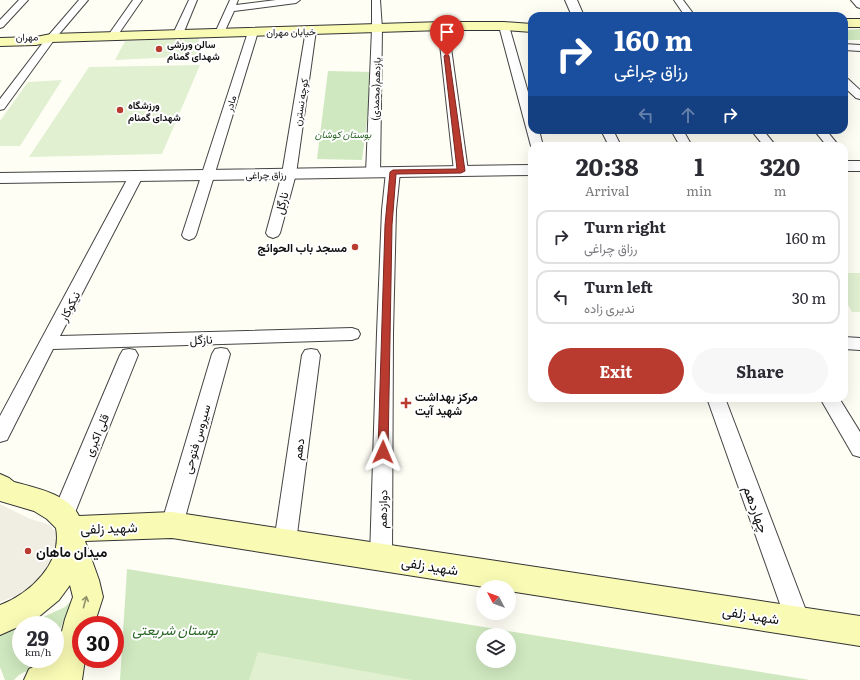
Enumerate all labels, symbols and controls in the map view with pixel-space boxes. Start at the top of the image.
pin [430,15,464,56]
text: 160 m [614,18,693,60]
icon: arrive [436,21,458,43]
street label: خیابان مهران [266,23,316,39]
street label: مهران [16,28,38,44]
icon: right [548,28,600,80]
place label: سالن ورزشی شهدای گمنام [167,36,220,63]
marker: سالن ورزشی شهدای گمنام [154,44,164,54]
text: رزاق چراغی [614,56,688,83]
street label: یازدهم(محمدی) [366,57,384,121]
street label: کوچه نسترن [289,77,312,127]
street label: مادر [220,93,240,114]
place label: ورزشگاه شهدای گمنام [128,97,181,124]
icon: left [635,104,657,126]
icon: ahead [677,104,699,126]
icon: right [719,104,741,126]
marker: ورزشگاه شهدای گمنام [115,105,125,115]
park label: بوستان کوشان [315,126,372,141]
text: 20:38 [576,148,639,183]
text: 1 [694,148,704,183]
text: 320 [760,148,800,183]
street label: رزاق چراغی [245,166,287,183]
text: Arrival [585,181,629,200]
text: min [686,181,712,200]
text: m [774,181,786,200]
street label: نارگل [269,190,293,216]
text: Turn right [584,215,666,238]
icon: right [550,226,572,248]
text: 160 m [786,226,826,249]
place label: مسجد باب الحوائج [258,238,347,256]
text: رزاق چراغی [584,238,638,257]
marker: مسجد باب الحوائج [350,242,360,252]
text: Turn left [584,275,653,298]
icon: left [550,286,572,308]
text: 30 m [792,286,826,309]
street label: نیکوکار [53,288,84,325]
text: ندیری زاده [584,298,635,317]
street label: نازگل [189,330,213,348]
button: Exit [548,348,684,394]
button: Share [692,348,828,394]
place label: مرکز بهداشت شهید آیت [415,387,478,419]
marker: مرکز بهداشت شهید آیت [400,397,412,409]
street label: سیروس فتوحی [177,402,215,476]
street label: قلی اکبری [79,411,113,459]
position arrow [362,431,404,473]
street label: دهم [288,437,308,461]
street label: چهاردهم [738,483,775,536]
street label: دوازدهم [373,489,391,529]
street label: شهید زلفی [80,516,138,538]
place label: میدان ماهان [36,541,108,561]
marker: میدان ماهان [23,546,33,556]
street label: شهید زلفی [400,551,460,579]
north arrow [476,580,516,620]
map controls [476,580,516,668]
one-way arrow [82,595,90,608]
street label: شهید زلفی [721,600,781,628]
speed limit sign: 30 [72,616,124,668]
park label: بوستان شریعتی [132,619,219,639]
text: 29 [27,622,49,652]
button: layers [476,628,516,668]
text: km/h [25,644,51,659]

